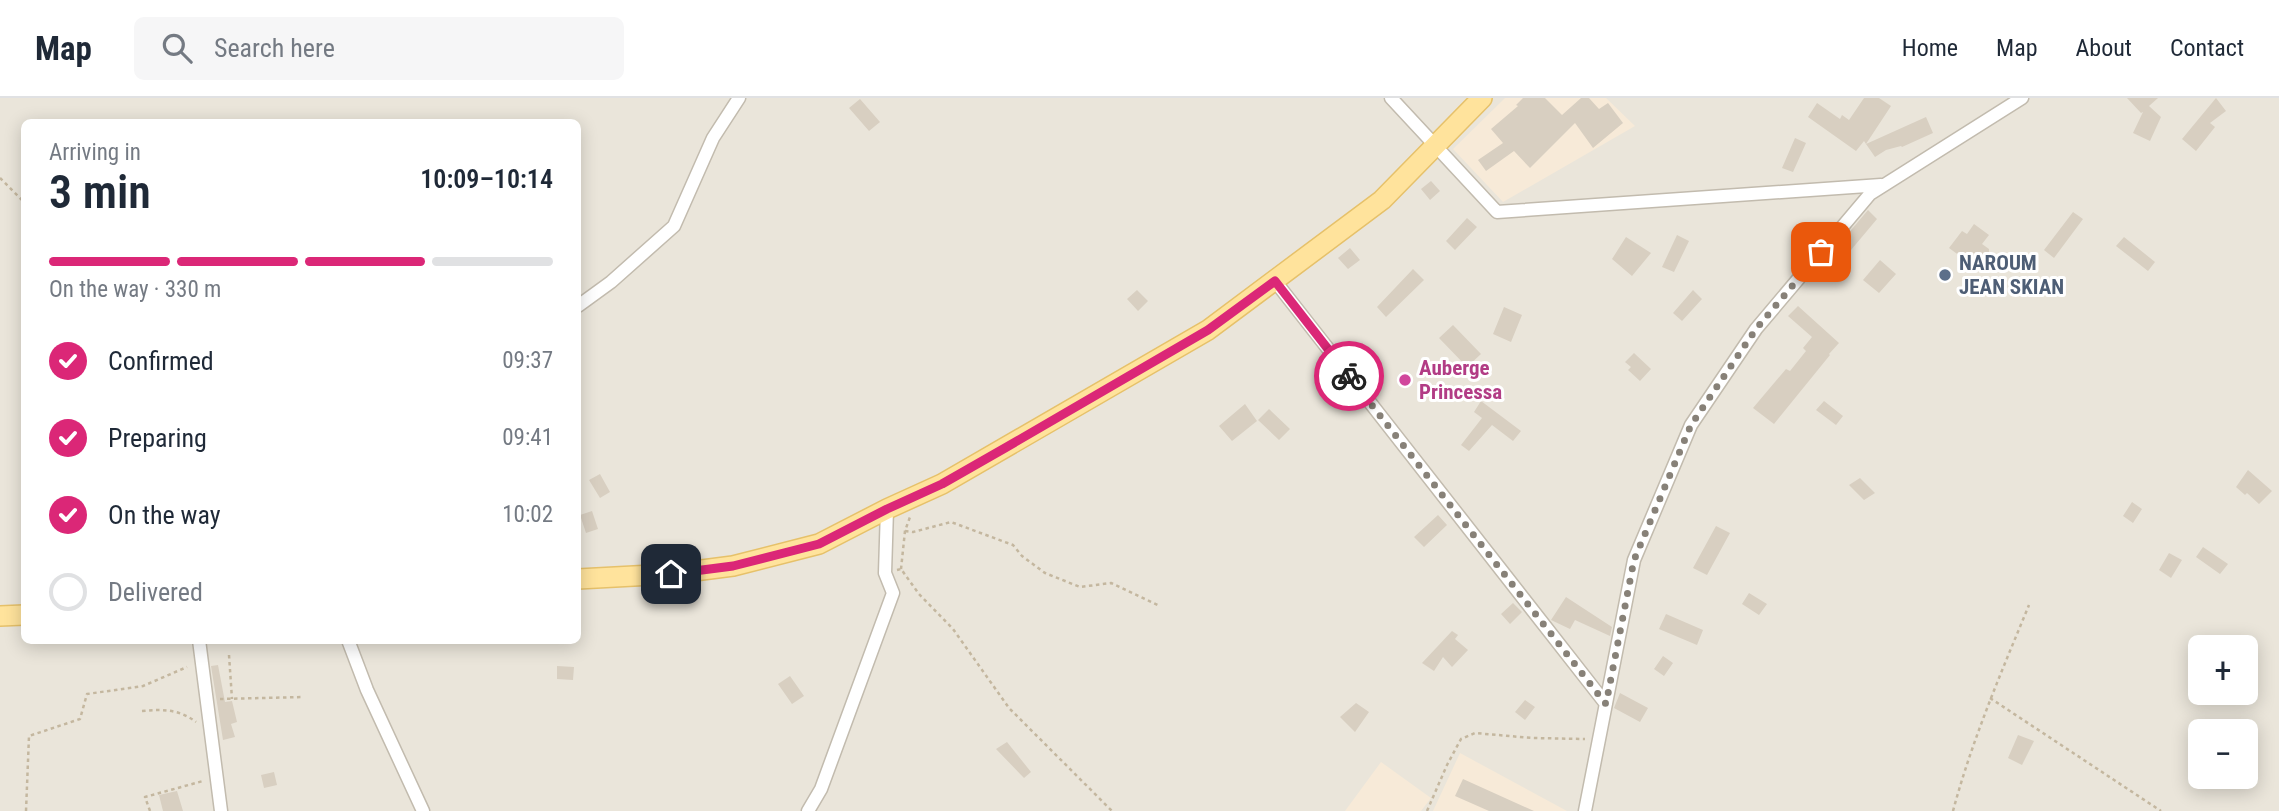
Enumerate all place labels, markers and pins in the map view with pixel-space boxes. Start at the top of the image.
pin [1791,222,1851,282]
place label: NAROUM JEAN SKIAN [1959,251,2064,299]
marker: NAROUM JEAN SKIAN [1937,267,1953,283]
place label: Auberge Princessa [1419,356,1502,404]
marker: Auberge Princessa [1397,372,1413,388]
pin [641,544,701,604]

